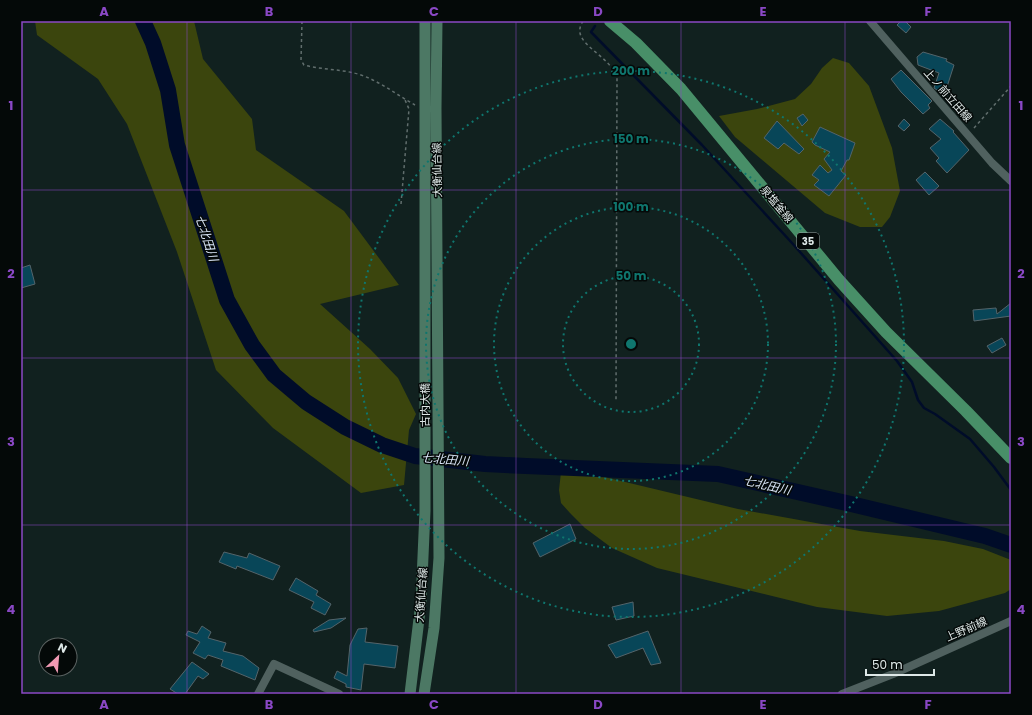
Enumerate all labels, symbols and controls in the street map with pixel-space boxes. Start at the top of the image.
text: A [99,2,109,21]
text: B [265,2,274,21]
text: C [429,2,439,21]
text: D [593,2,603,21]
text: E [759,2,767,21]
text: F [924,2,932,21]
text: 200 m [612,62,650,79]
street label: 上ノ前立田線 [920,65,976,125]
text: 1 [9,96,13,115]
text: 1 [1019,96,1023,115]
text: 150 m [613,130,649,147]
street label: 大衡仙台線 [429,142,445,198]
street label: 泉塩釜線 [757,182,797,226]
text: 100 m [613,198,649,215]
water label: 七北田川 [191,213,223,265]
road number: 35 [797,233,819,249]
text: 2 [7,264,15,283]
text: 2 [1017,264,1025,283]
text: 50 m [616,267,647,284]
centre of rings [624,337,638,351]
street label: 古内大橋 [417,383,433,427]
text: 3 [7,432,15,451]
text: 3 [1017,432,1025,451]
water label: 七北田川 [420,448,472,470]
water label: 七北田川 [742,471,794,499]
street label: 大衡仙台線 [411,567,431,623]
text: 4 [7,600,16,619]
text: 4 [1017,600,1026,619]
street label: 上野前線 [943,613,989,645]
north arrow [38,637,78,677]
text: N [55,639,70,657]
scale bar [866,651,934,677]
text: 50 m [872,656,903,673]
text: A [99,695,109,714]
text: B [265,695,274,714]
text: C [429,695,439,714]
text: D [593,695,603,714]
text: E [759,695,767,714]
text: F [924,695,932,714]

